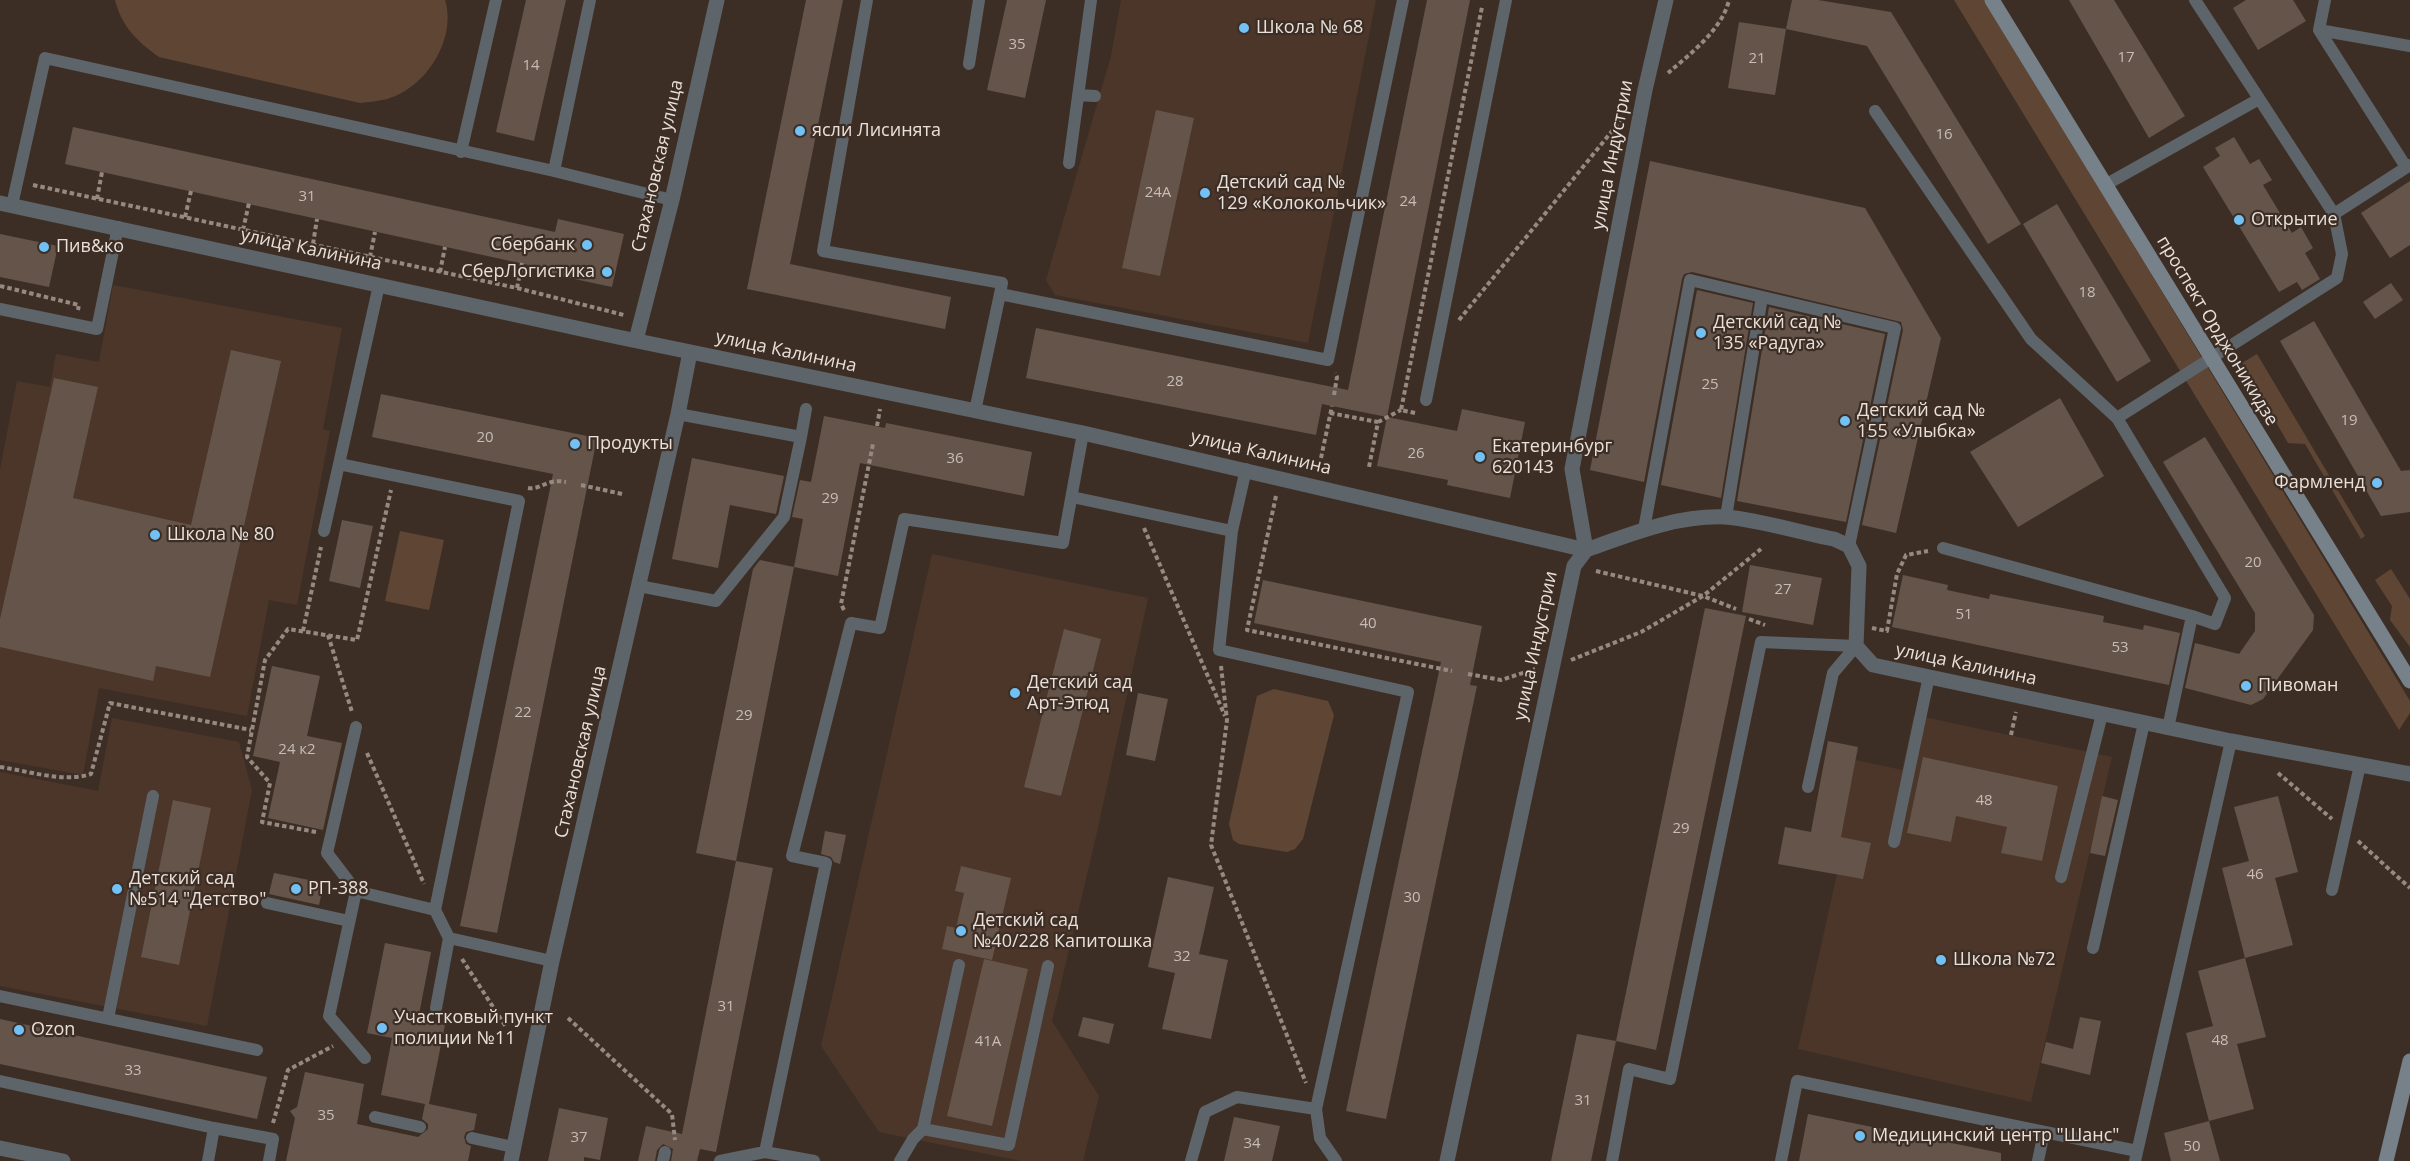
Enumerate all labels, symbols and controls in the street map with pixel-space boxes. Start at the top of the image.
place label: Школа № 68 [1256,17,1363,39]
marker: Школа № 68 [1237,21,1251,35]
house number: 35 [1008,36,1026,54]
house number: 17 [2117,49,2135,67]
house number: 21 [1748,50,1766,68]
house number: 14 [522,57,540,75]
street label: Стахановская улица [628,78,688,254]
street label: улица Индустрии [1588,78,1638,232]
place label: ясли Лисинята [812,120,941,142]
marker: ясли Лисинята [793,124,807,138]
house number: 16 [1935,126,1953,144]
place label: Детский сад № 129 «Колокольчик» [1217,172,1386,214]
house number: 24А [1145,184,1171,202]
marker: Детский сад № 129 «Колокольчик» [1198,186,1212,200]
house number: 31 [298,188,316,206]
house number: 24 [1399,193,1417,211]
place label: Открытие [2251,209,2338,231]
marker: Открытие [2232,213,2246,227]
street label: улица Калинина [238,225,384,275]
street label: проспект Орджоникидзе [2152,232,2282,430]
place label: Сбербанк [490,234,575,256]
place label: Пив&ко [56,236,124,258]
marker: Сбербанк [580,238,594,252]
marker: Пив&ко [37,240,51,254]
place label: СберЛогистика [461,261,595,283]
marker: СберЛогистика [600,265,614,279]
house number: 18 [2078,284,2096,302]
place label: Детский сад № 135 «Радуга» [1713,312,1841,354]
marker: Детский сад № 135 «Радуга» [1694,326,1708,340]
street label: улица Калинина [713,327,859,377]
house number: 28 [1166,373,1184,391]
house number: 25 [1701,376,1719,394]
place label: Детский сад № 155 «Улыбка» [1857,400,1985,442]
house number: 19 [2340,412,2358,430]
marker: Детский сад № 155 «Улыбка» [1838,414,1852,428]
street label: улица Калинина [1189,426,1333,480]
house number: 20 [476,429,494,447]
place label: Продукты [587,433,673,455]
place label: Екатеринбург 620143 [1492,436,1612,478]
marker: Продукты [568,437,582,451]
house number: 26 [1407,445,1425,463]
house number: 36 [946,450,964,468]
marker: Екатеринбург 620143 [1473,450,1487,464]
place label: Фармленд [2274,472,2365,494]
marker: Фармленд [2370,476,2384,490]
house number: 29 [821,490,839,508]
place label: Школа № 80 [167,524,274,546]
marker: Школа № 80 [148,528,162,542]
house number: 20 [2244,554,2262,572]
street label: улица Индустрии [1510,569,1562,723]
house number: 27 [1774,581,1792,599]
house number: 51 [1955,606,1973,624]
house number: 40 [1359,615,1377,633]
house number: 53 [2111,639,2129,657]
street label: улица Калинина [1893,640,2039,690]
street label: Стахановская улица [551,664,611,840]
place label: Детский сад Арт-Этюд [1027,672,1132,714]
place label: Пивоман [2258,675,2338,697]
marker: Пивоман [2239,679,2253,693]
marker: Детский сад Арт-Этюд [1008,686,1022,700]
house number: 22 [514,704,532,722]
house number: 29 [735,707,753,725]
house number: 24 к2 [278,741,316,759]
house number: 48 [1975,792,1993,810]
house number: 29 [1672,820,1690,838]
house number: 46 [2246,866,2264,884]
place label: Детский сад №514 "Детство" [129,868,266,910]
place label: РП-388 [308,878,369,900]
marker: Детский сад №514 "Детство" [110,882,124,896]
marker: РП-388 [289,882,303,896]
house number: 30 [1403,889,1421,907]
place label: Детский сад №40/228 Капитошка [973,910,1152,952]
marker: Детский сад №40/228 Капитошка [954,924,968,938]
house number: 32 [1173,948,1191,966]
place label: Школа №72 [1953,949,2056,971]
marker: Школа №72 [1934,953,1948,967]
house number: 31 [717,998,735,1016]
place label: Участковый пункт полиции №11 [394,1007,553,1050]
place label: Ozon [31,1019,75,1041]
marker: Участковый пункт полиции №11 [375,1021,389,1035]
marker: Ozon [12,1023,26,1037]
house number: 48 [2211,1032,2229,1050]
house number: 41А [975,1033,1001,1051]
house number: 33 [124,1062,142,1080]
house number: 31 [1574,1092,1592,1110]
house number: 35 [317,1107,335,1125]
place label: Медицинский центр "Шанс" [1872,1125,2120,1147]
house number: 37 [570,1129,588,1147]
marker: Медицинский центр "Шанс" [1853,1129,1867,1143]
house number: 34 [1243,1135,1261,1153]
house number: 50 [2183,1138,2201,1156]

